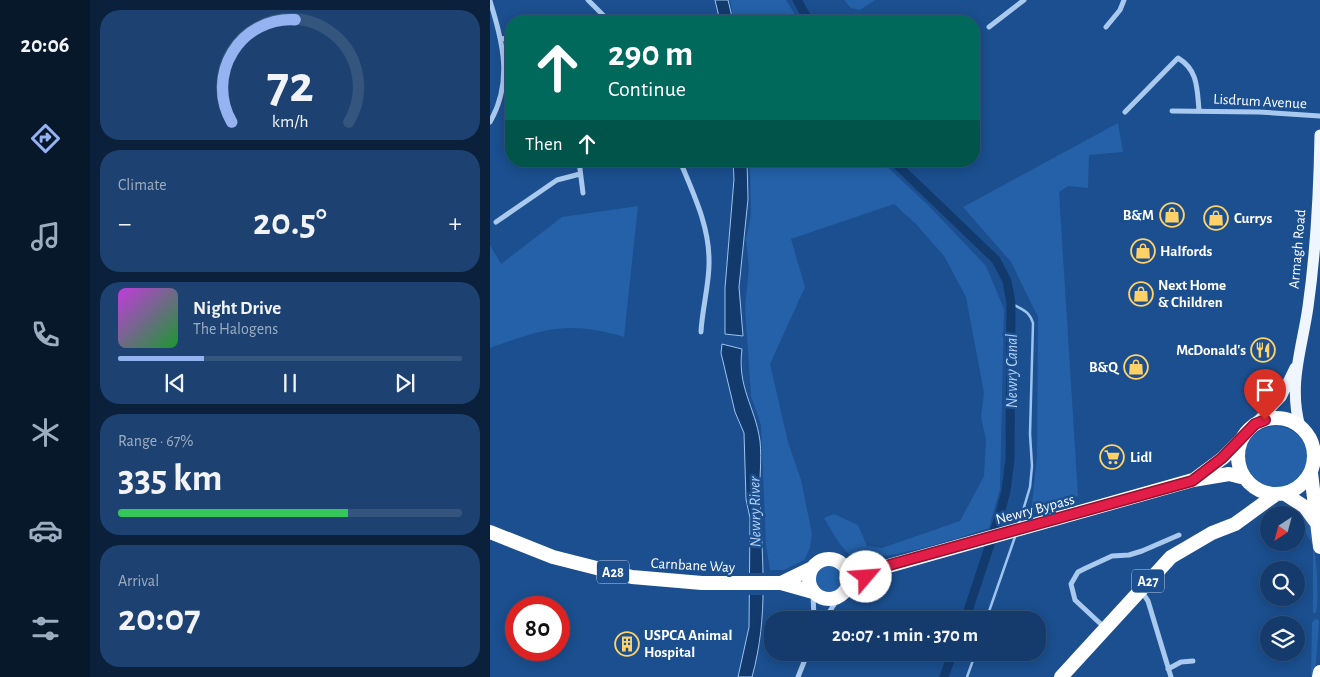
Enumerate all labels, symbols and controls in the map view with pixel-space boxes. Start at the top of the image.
text: 20:06 [21,34,69,56]
icon: ahead [525,35,590,100]
text: 290 m [608,37,693,72]
text: 72 [267,59,313,111]
text: Continue [608,78,686,100]
street label: Lisdrum Avenue [1213,92,1307,111]
text: km/h [272,113,308,131]
icon: directions [28,121,63,156]
icon: ahead [573,130,601,158]
text: Then [525,135,563,154]
text: Climate [118,177,167,193]
shop icon: B&M [1159,202,1185,228]
text: 20.5° [253,204,327,242]
shop icon: Currys [1203,205,1229,231]
place label: B&M [1123,208,1154,223]
street label: Armagh Road [1287,208,1308,289]
text: − [118,210,131,238]
text: + [449,210,462,238]
place label: Currys [1234,211,1273,226]
icon: music [28,219,63,254]
shop icon: Halfords [1130,238,1156,264]
place label: Halfords [1160,244,1213,259]
place label: Next Home & Children [1158,278,1226,310]
shop icon: Next Home & Children [1128,281,1154,307]
text: Night Drive [193,299,281,318]
icon: phone [28,317,63,352]
text: The Halogens [193,321,278,337]
water label: Newry Canal [1004,334,1020,408]
restaurant icon: McDonald's [1250,337,1276,363]
place label: McDonald's [1176,343,1246,358]
shop icon: B&Q [1123,354,1149,380]
place label: B&Q [1089,360,1120,375]
icon: previous [161,369,189,397]
icon: pause [276,369,304,397]
icon: next [391,369,419,397]
pin [1244,369,1286,420]
icon: arrive [1251,376,1279,404]
icon: climate [28,415,63,450]
text: Range · 67% [118,433,194,449]
supermarket icon: Lidl [1099,444,1125,470]
place label: Lidl [1130,450,1152,465]
text: 335 km [118,460,222,498]
water label: Newry River [746,476,764,548]
street label: Newry Bypass [994,492,1076,527]
north arrow [1260,506,1305,551]
map controls [1260,506,1305,661]
icon: car [28,513,63,548]
position arrow [839,550,891,602]
street label: Carnbane Way [650,556,736,575]
road number: A28 [597,560,629,584]
button: search [1260,561,1305,606]
road number: A27 [1132,570,1164,592]
text: Arrival [118,573,159,589]
speed limit sign: 80 [505,596,570,661]
text: 20:07 [118,600,201,638]
icon: filters [28,611,63,646]
button: layers [1260,616,1305,661]
text: 20:07 · 1 min · 370 m [832,626,978,645]
place label: USPCA Animal Hospital [644,628,732,660]
building icon: USPCA Animal Hospital [614,631,640,657]

